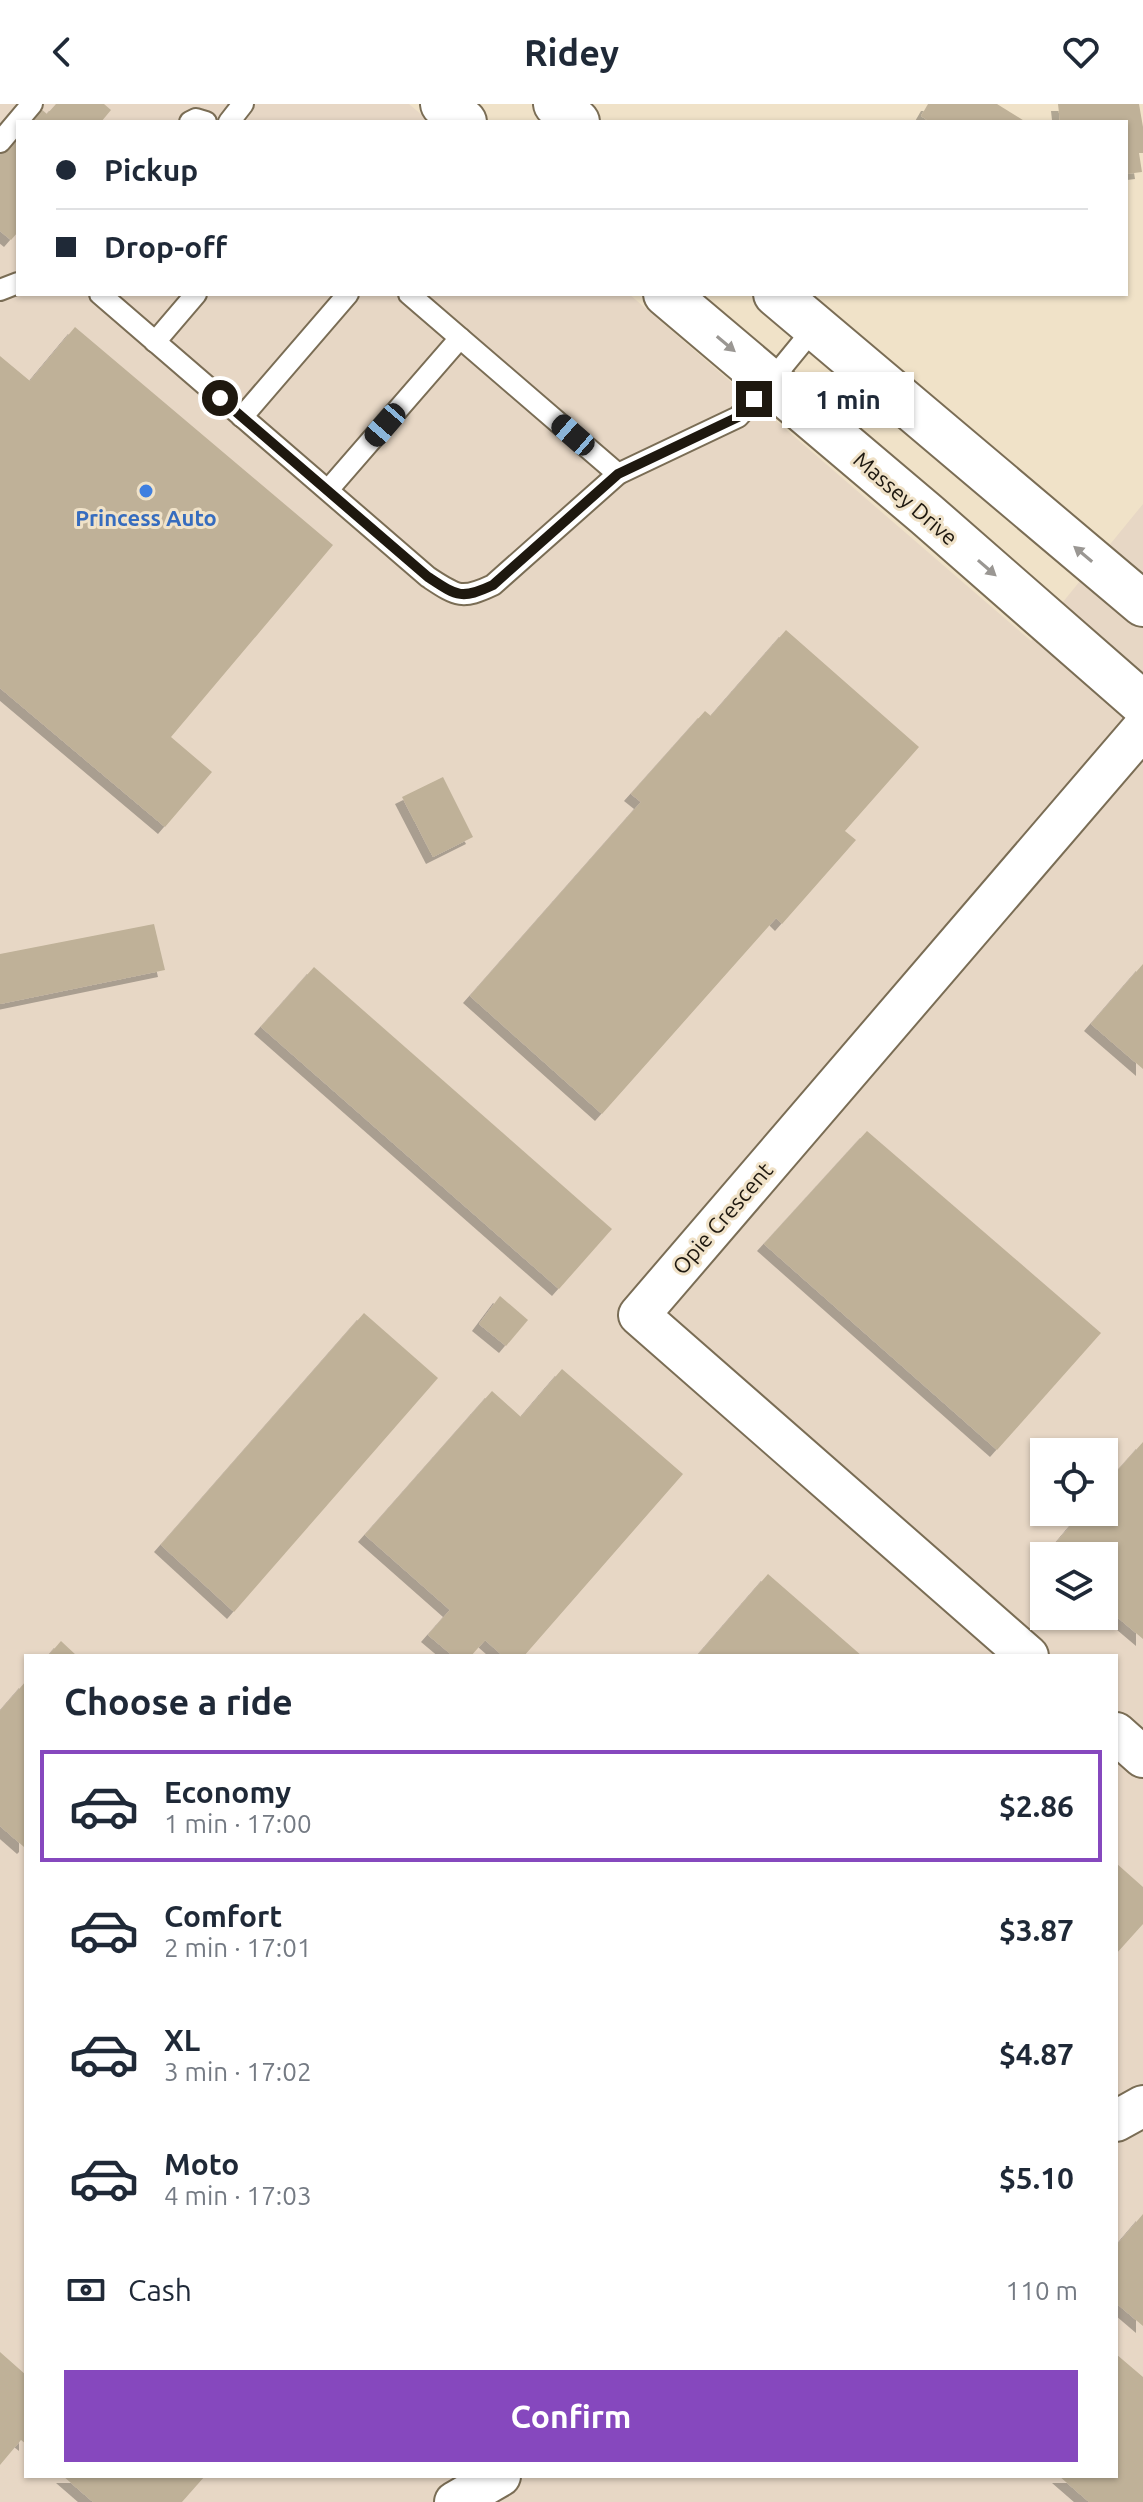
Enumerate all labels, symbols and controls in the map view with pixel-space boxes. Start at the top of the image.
icon: back [40,30,84,74]
icon: heart [1059,30,1103,74]
text: Ridey [524,32,619,73]
text: Pickup [104,153,198,187]
text: Drop-off [104,230,227,264]
one-way arrow [716,335,736,353]
callout: 1 min [782,371,914,427]
route start [202,380,238,416]
route end [736,381,772,417]
text: 1 min [815,385,881,414]
car [360,399,410,451]
car [547,410,599,460]
street label: Massey Drive [849,446,963,550]
marker: Princess Auto [137,482,155,500]
place label: Princess Auto [75,505,217,530]
one-way arrow [1074,546,1094,563]
one-way arrow [977,559,997,576]
street label: Opie Crescent [667,1157,777,1279]
map controls [1030,1438,1118,1630]
button: locate [1030,1438,1118,1526]
button: layers [1030,1542,1118,1630]
text: Choose a ride [64,1681,293,1722]
icon: car [68,1770,140,1842]
text: Economy [164,1775,291,1809]
text: $2.86 [999,1789,1074,1823]
text: 1 min · 17:00 [164,1809,312,1838]
icon: car [68,1894,140,1966]
text: Comfort [164,1899,282,1933]
text: $3.87 [999,1913,1074,1947]
text: 2 min · 17:01 [164,1933,312,1962]
icon: car [68,2018,140,2090]
text: XL [164,2023,200,2057]
text: $4.87 [999,2037,1074,2071]
text: 3 min · 17:02 [164,2057,312,2086]
icon: car [68,2142,140,2214]
text: Moto [164,2147,239,2181]
text: $5.10 [999,2161,1074,2195]
text: 4 min · 17:03 [164,2181,312,2210]
icon: cash [64,2268,108,2312]
text: Cash [128,2273,192,2307]
text: 110 m [1006,2276,1078,2305]
button: Confirm [64,2370,1078,2462]

